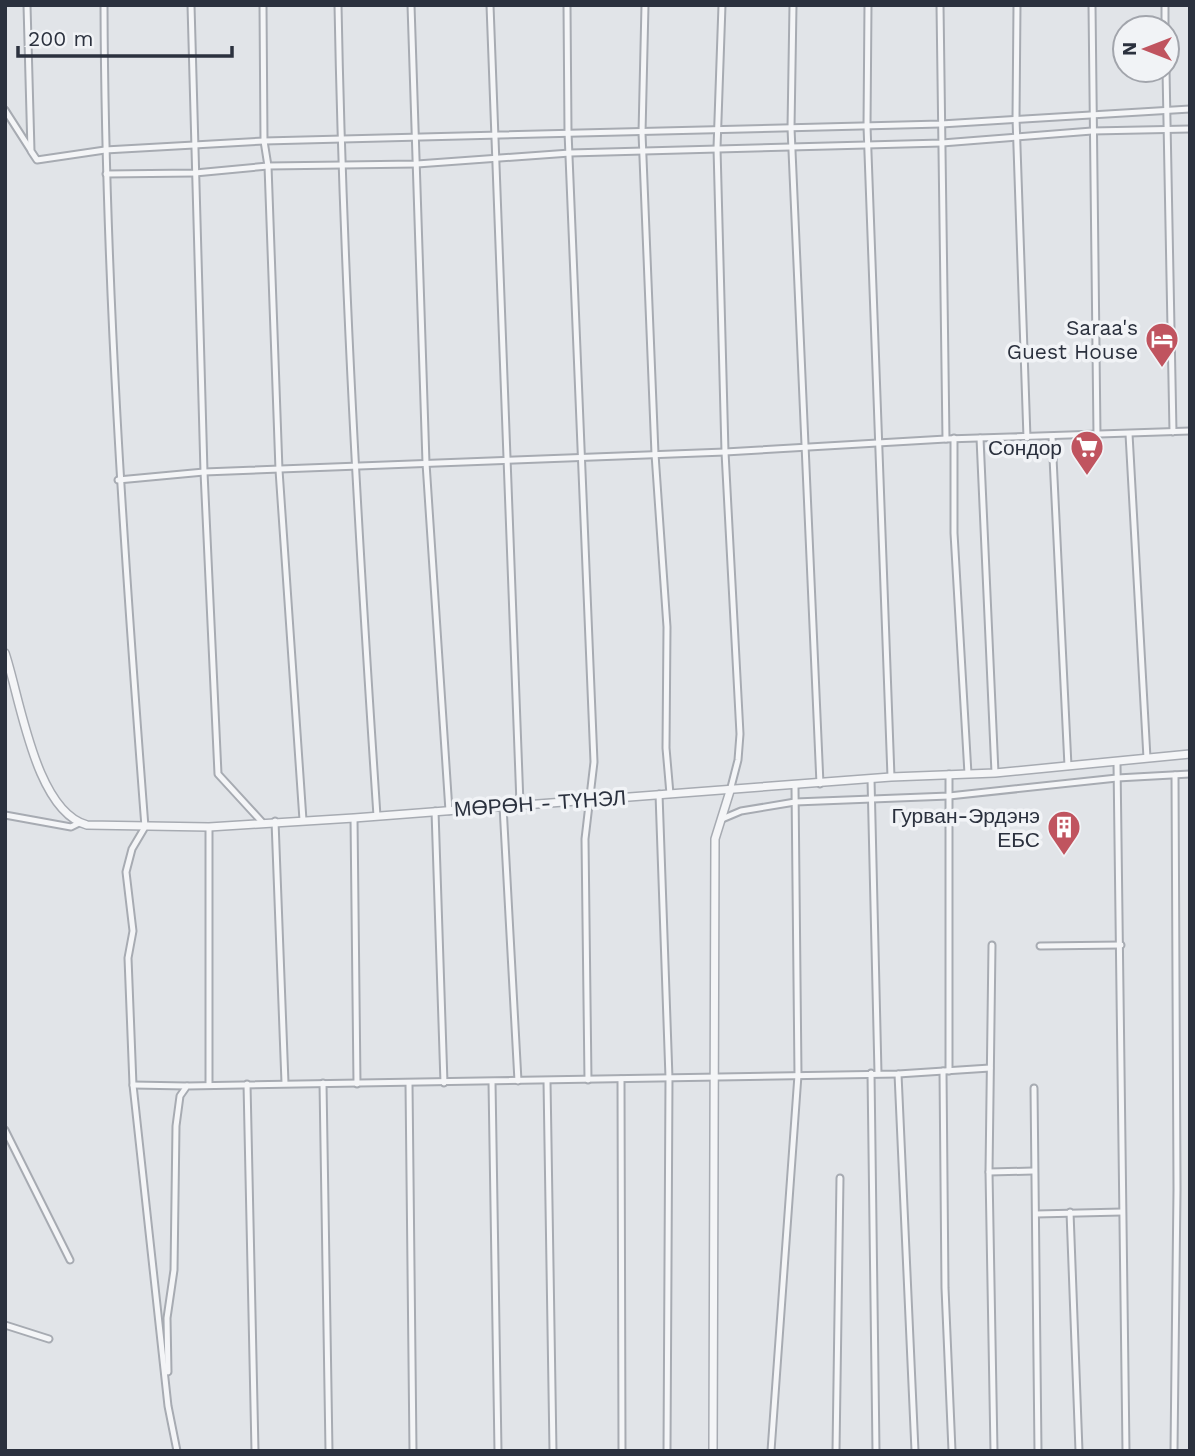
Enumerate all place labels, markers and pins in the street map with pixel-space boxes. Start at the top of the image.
place label: Saraa's Guest House [1007,315,1138,364]
hotel icon: Saraa's Guest House [1143,320,1181,369]
supermarket icon: Сондор [1068,428,1106,477]
place label: Сондор [988,435,1062,460]
place label: Гурван-Эрдэнэ ЕБС [891,803,1040,852]
building icon: Гурван-Эрдэнэ ЕБС [1045,808,1083,857]

